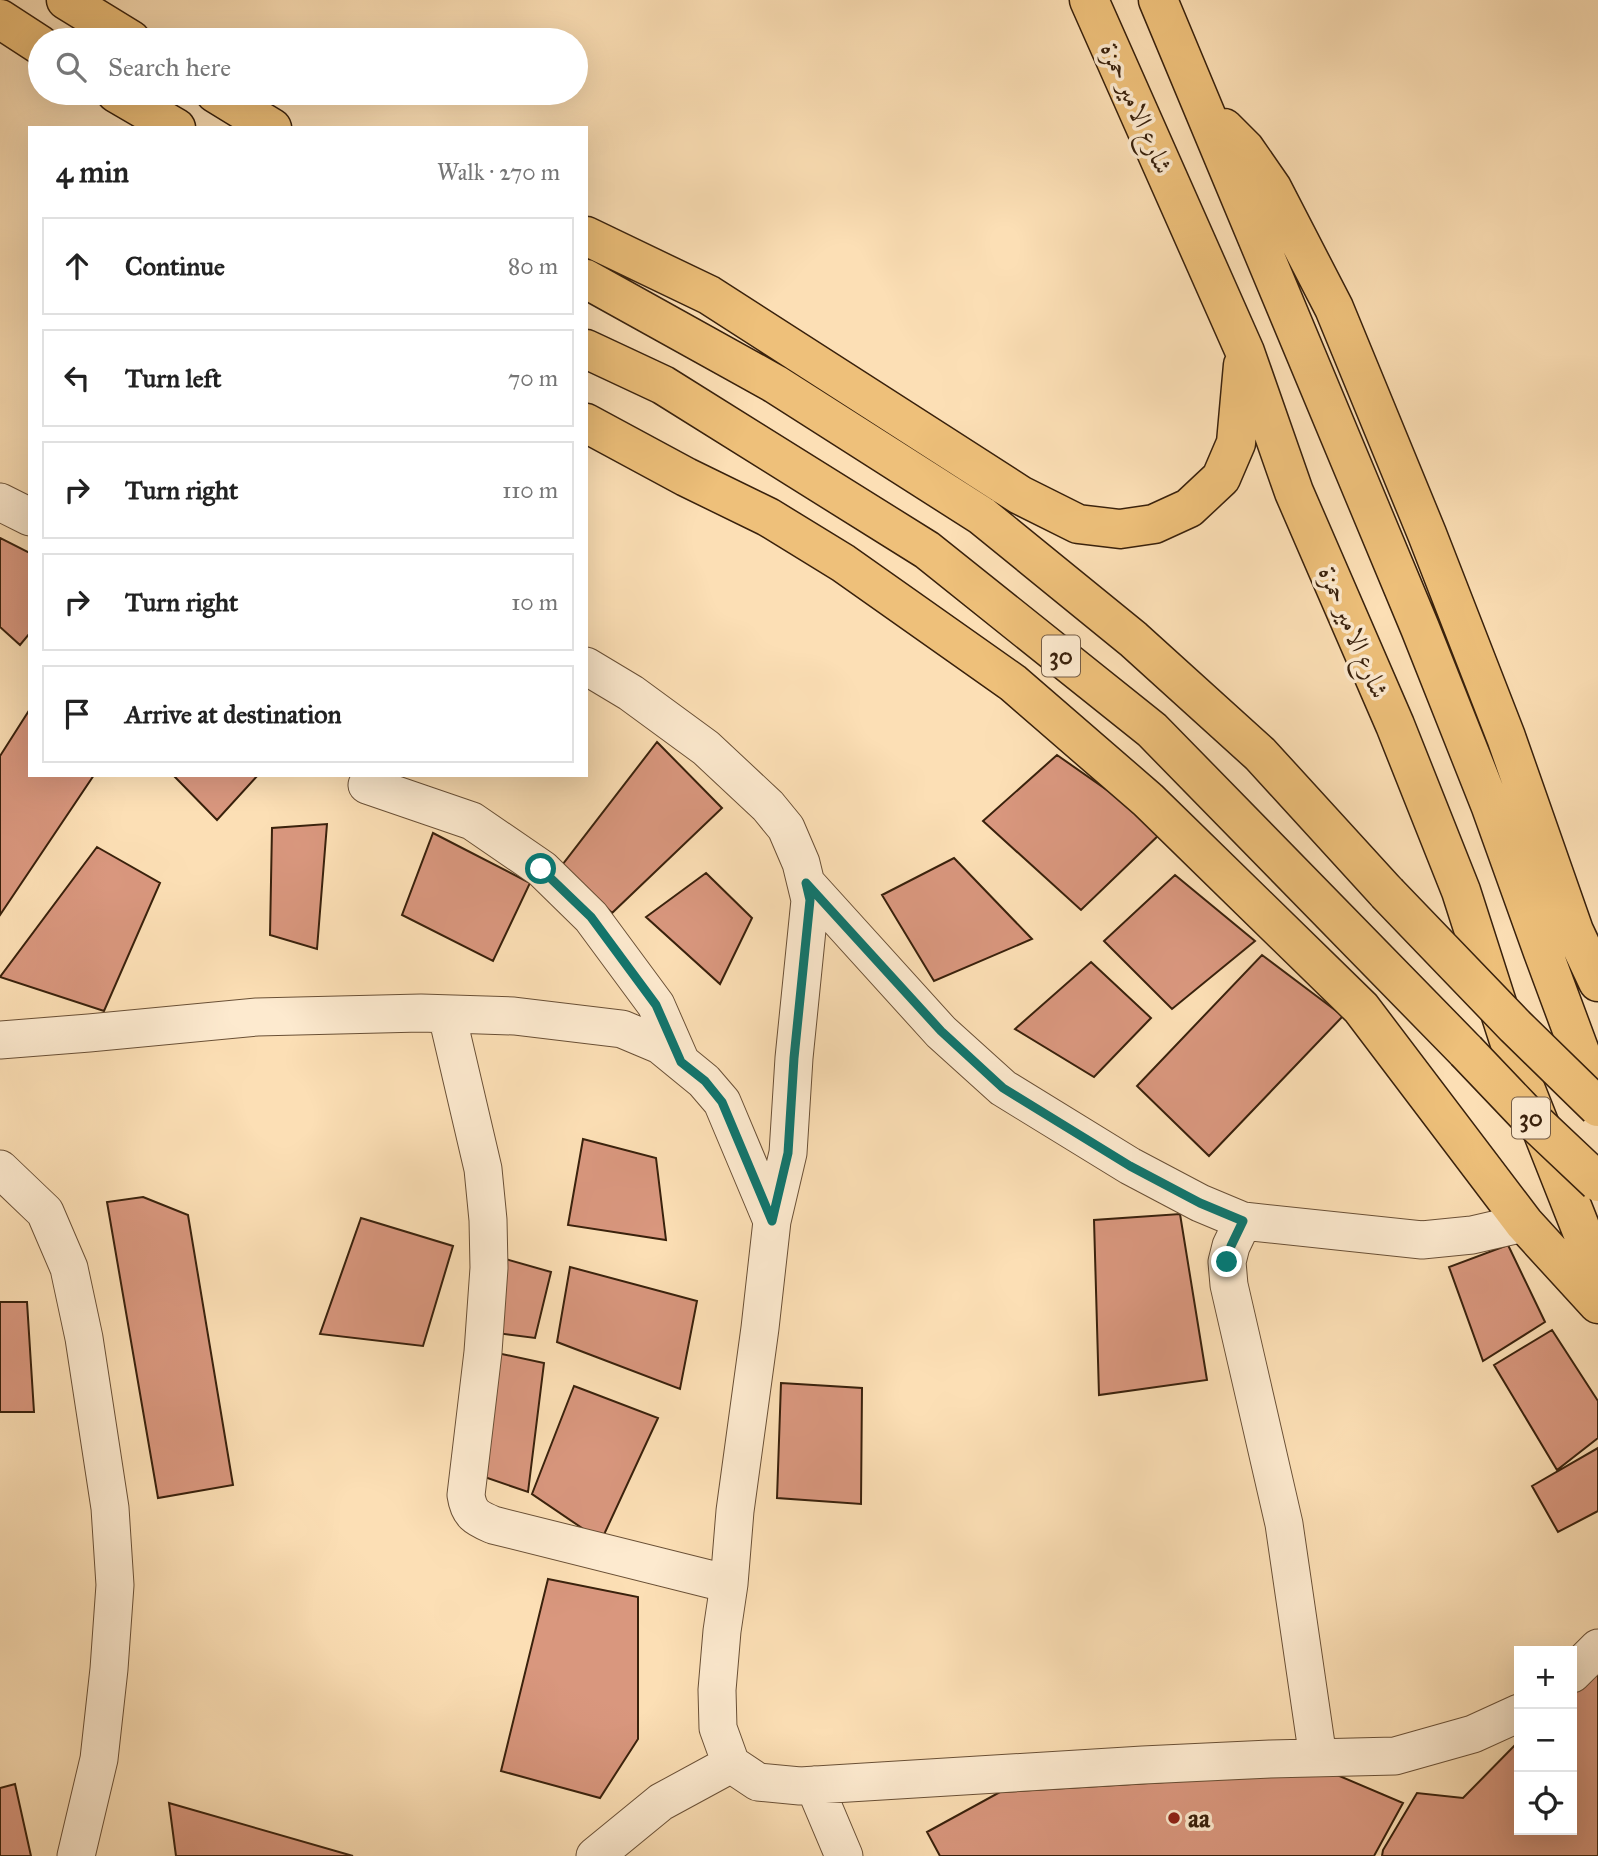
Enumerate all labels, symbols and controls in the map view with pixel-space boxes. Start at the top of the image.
search box [28,28,588,105]
street label: شارع الامير حمزة [1088,37,1180,181]
icon: search [52,48,90,86]
text: Search here [108,51,231,83]
text: 4 min [56,154,129,190]
text: Walk · 270 m [437,158,560,186]
icon: ahead [58,247,96,285]
text: Continue [125,250,225,282]
text: 80 m [508,252,558,280]
icon: left [58,359,96,397]
text: Turn left [125,362,221,394]
text: 70 m [508,364,558,392]
icon: right [58,471,96,509]
text: Turn right [125,474,238,506]
text: 110 m [502,476,558,504]
street label: شارع الامير حمزة [1306,561,1396,705]
icon: right [58,583,96,621]
text: Turn right [125,586,238,618]
text: 10 m [511,588,558,616]
road number: 30 [1042,636,1080,676]
icon: arrive [58,695,96,733]
text: Arrive at destination [125,698,342,730]
route start [525,853,556,884]
road number: 30 [1512,1098,1550,1138]
route end [1211,1246,1242,1277]
map controls [1514,1646,1577,1835]
button: + [1514,1646,1577,1709]
button: − [1514,1709,1577,1772]
button: locate [1514,1772,1577,1835]
place label: aa [1188,1802,1211,1834]
marker: aa [1166,1810,1182,1826]

